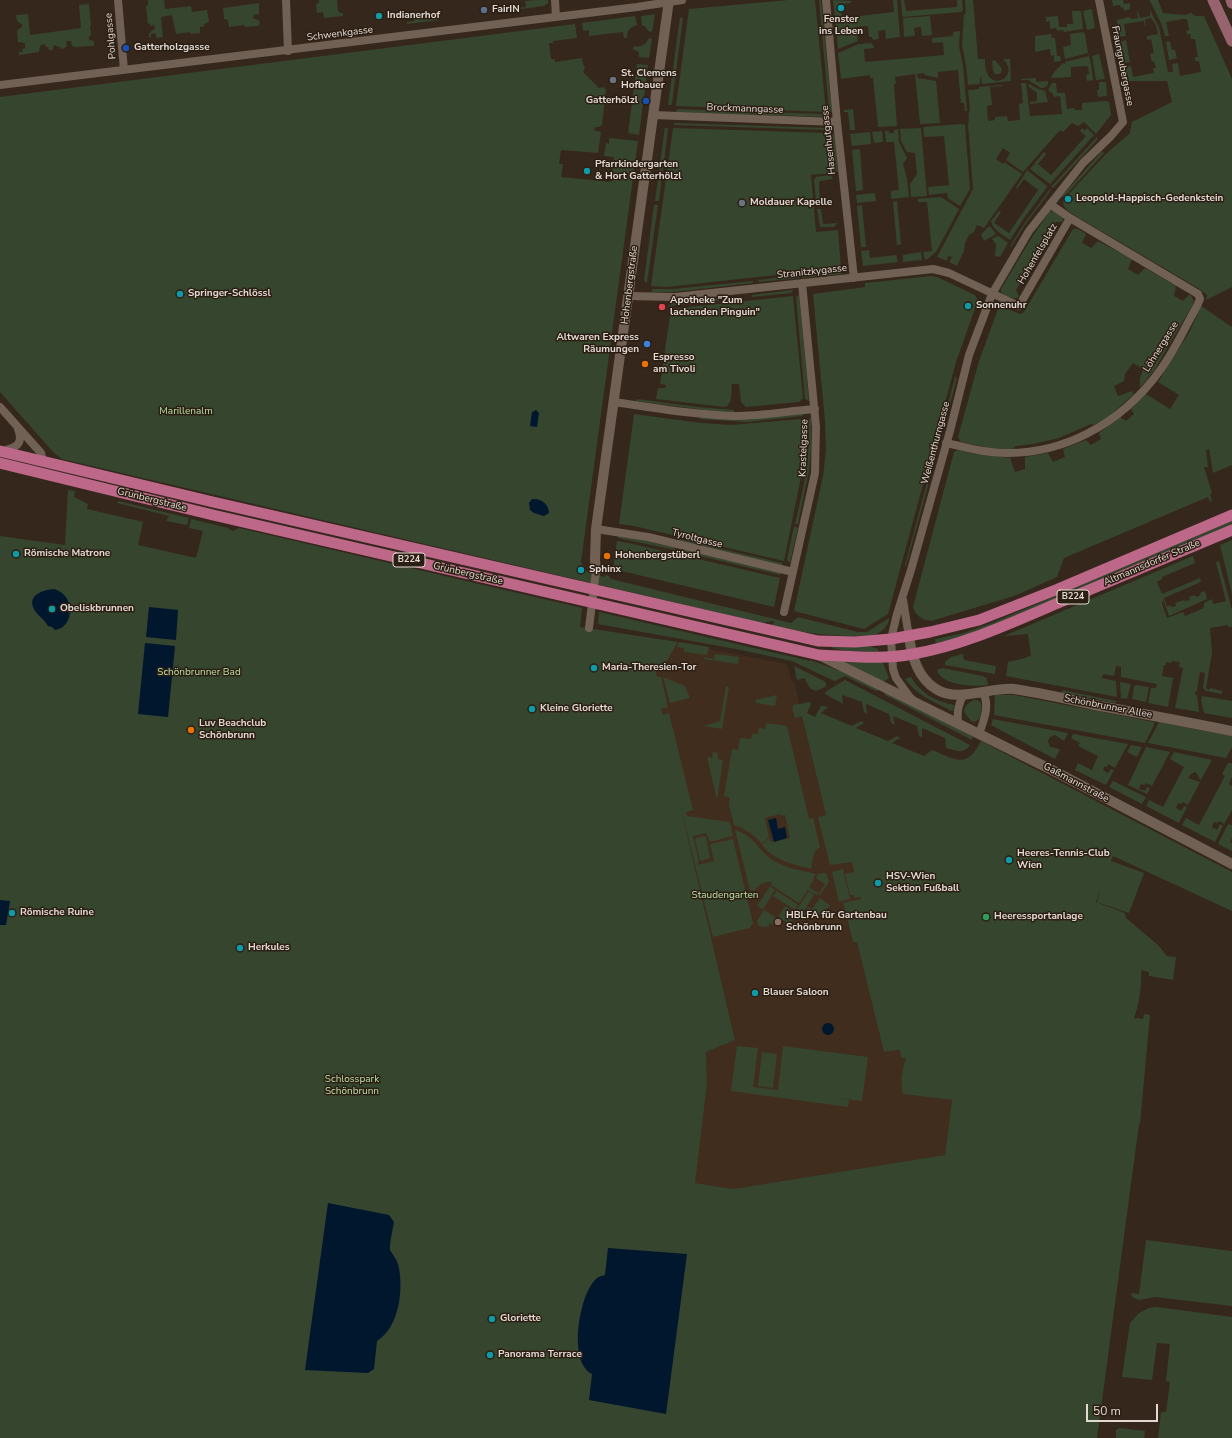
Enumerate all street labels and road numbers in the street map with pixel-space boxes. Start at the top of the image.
street label: Pohlgasse [103,12,119,60]
street label: Schwenkgasse [306,24,374,44]
street label: Fraungrubergasse [1108,25,1136,107]
street label: Brockmanngasse [706,102,784,116]
street label: Hasenhutgasse [819,105,839,175]
street label: Hohenfelsplatz [1016,221,1060,287]
street label: Hohenbergstraße [619,245,641,325]
street label: Stranitzkygasse [776,262,848,282]
street label: Löhnergasse [1141,320,1181,374]
street label: Weißenthurngasse [919,400,953,486]
street label: Krastelgasse [797,419,811,477]
street label: Grünbergstraße [116,486,188,514]
street label: Tyroltgasse [670,527,724,551]
street label: Altmannsdorfer Straße [1102,537,1202,589]
road number: B224 [393,553,425,567]
street label: Grünbergstraße [432,560,504,588]
road number: B224 [1057,590,1089,604]
street label: Schönbrunner Allee [1063,693,1153,721]
street label: Gaßmannstraße [1041,761,1111,805]

